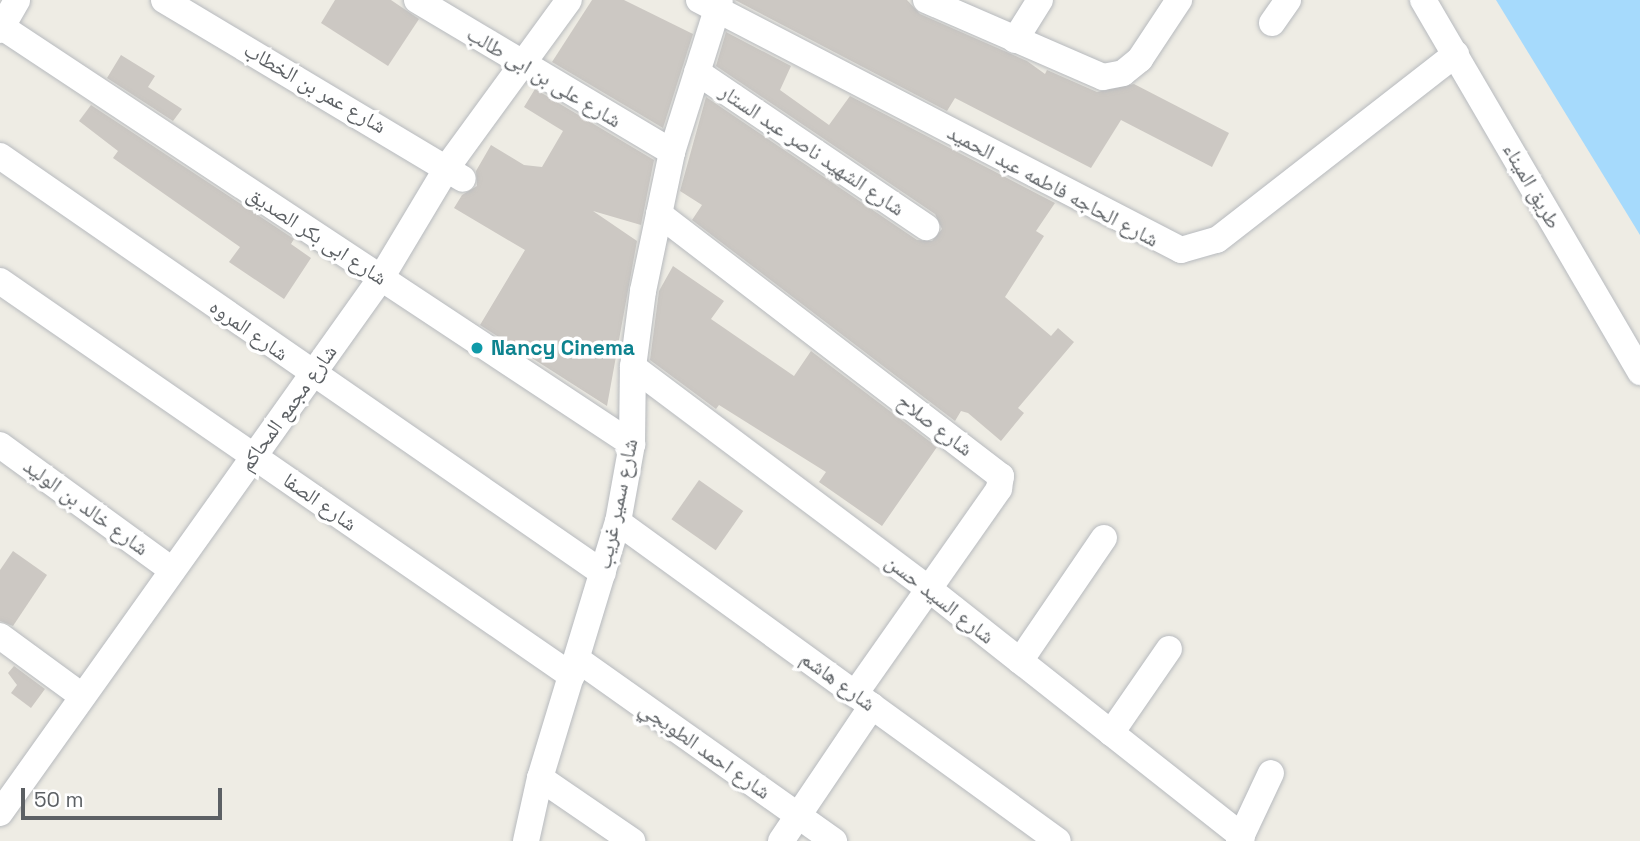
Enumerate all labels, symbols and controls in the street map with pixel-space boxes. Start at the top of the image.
street label: شارع على بن ابى طالب [462,21,626,133]
street label: شارع عمر بن الخطاب [239,37,391,139]
street label: شارع الشهيد ناصر عبد الستار [715,79,909,221]
street label: شارع الحاجه فاطمه عبد الحميد [943,120,1163,252]
street label: طريق الميناء [1497,139,1567,233]
street label: شارع ابى بكر الصديق [242,181,392,291]
street label: شارع المروه [205,294,293,366]
place label: Nancy Cinema [491,335,635,361]
street label: شارع مجمع المحاكم [234,340,342,476]
marker: Nancy Cinema [469,340,485,356]
street label: شارع صلاح [892,388,978,462]
street label: شارع سمير غريب [591,436,643,572]
street label: شارع خالد بن الوليد [19,453,153,561]
street label: شارع الصفا [278,467,362,537]
street label: شارع السيد حسن [881,549,999,649]
street label: شارع هاشم [796,645,880,717]
street label: شارع احمد الطوبجي [635,695,775,805]
scale bar [24,774,226,818]
text: 50 m [34,786,84,813]

